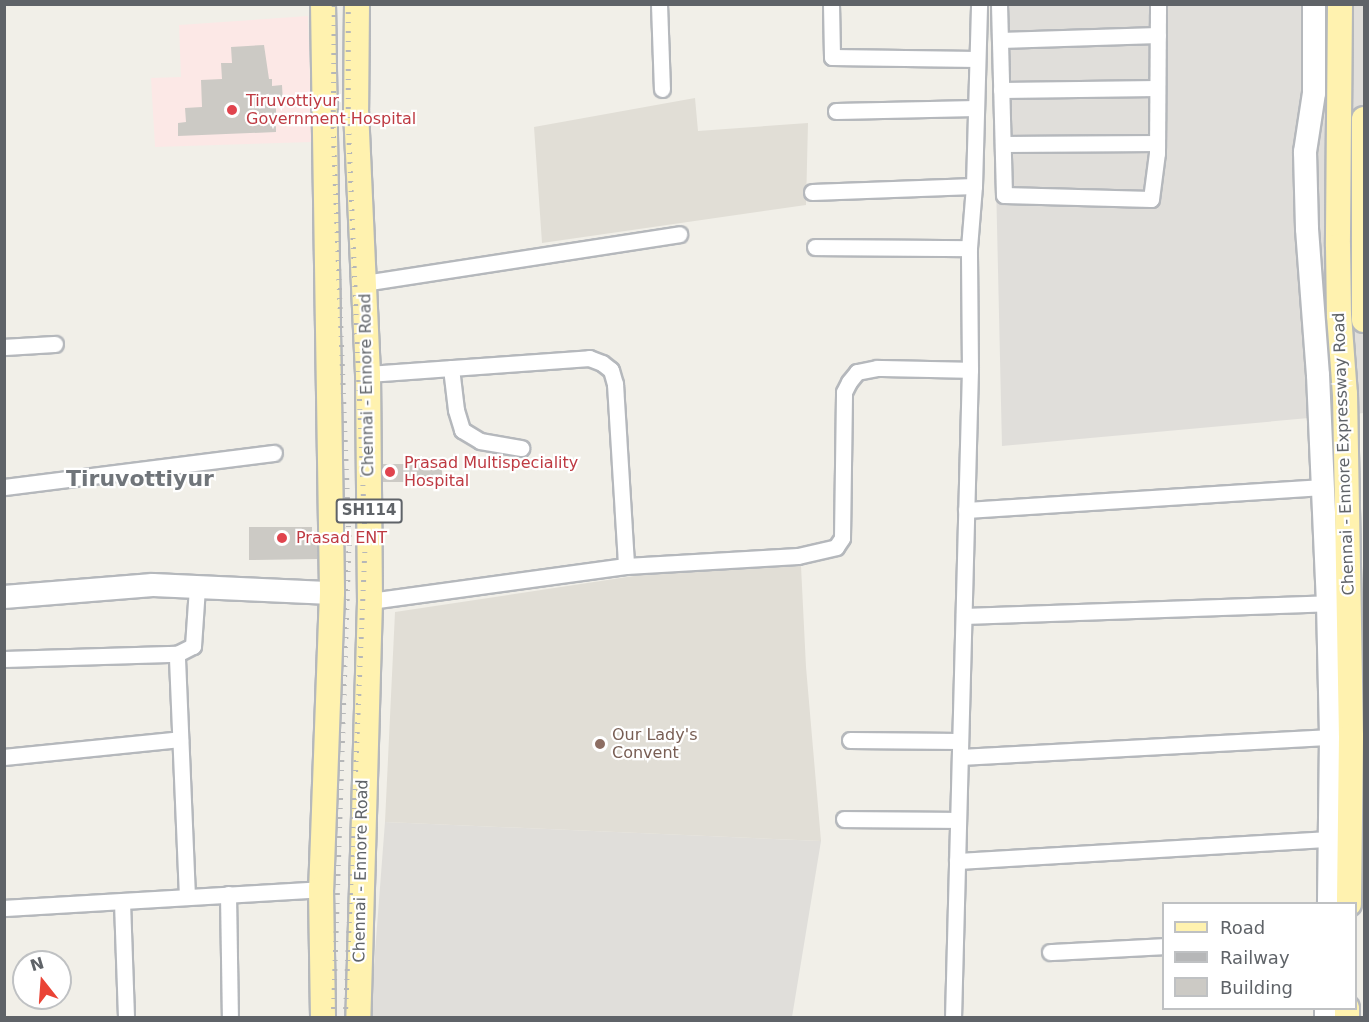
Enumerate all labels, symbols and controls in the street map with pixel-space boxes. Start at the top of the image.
place label: Tiruvottiyur Government Hospital [246,91,416,129]
marker: Tiruvottiyur Government Hospital [223,101,241,119]
street label: Chennai - Ennore Road [356,293,378,477]
street label: Chennai - Ennore Expressway Road [1329,312,1359,596]
place label: Prasad Multispeciality Hospital [404,453,578,491]
marker: Prasad Multispeciality Hospital [381,463,399,481]
district label: Tiruvottiyur [66,466,214,492]
road number: SH114 [334,499,404,523]
place label: Prasad ENT [296,528,387,548]
marker: Prasad ENT [273,529,291,547]
place label: Our Lady's Convent [612,725,697,763]
marker: Our Lady's Convent [593,737,607,751]
street label: Chennai - Ennore Road [350,779,372,963]
legend [1162,902,1357,1010]
text: Road [1220,917,1265,938]
text: Railway [1220,947,1290,968]
north arrow [12,950,72,1010]
text: N [28,953,46,975]
text: Building [1220,977,1293,998]

